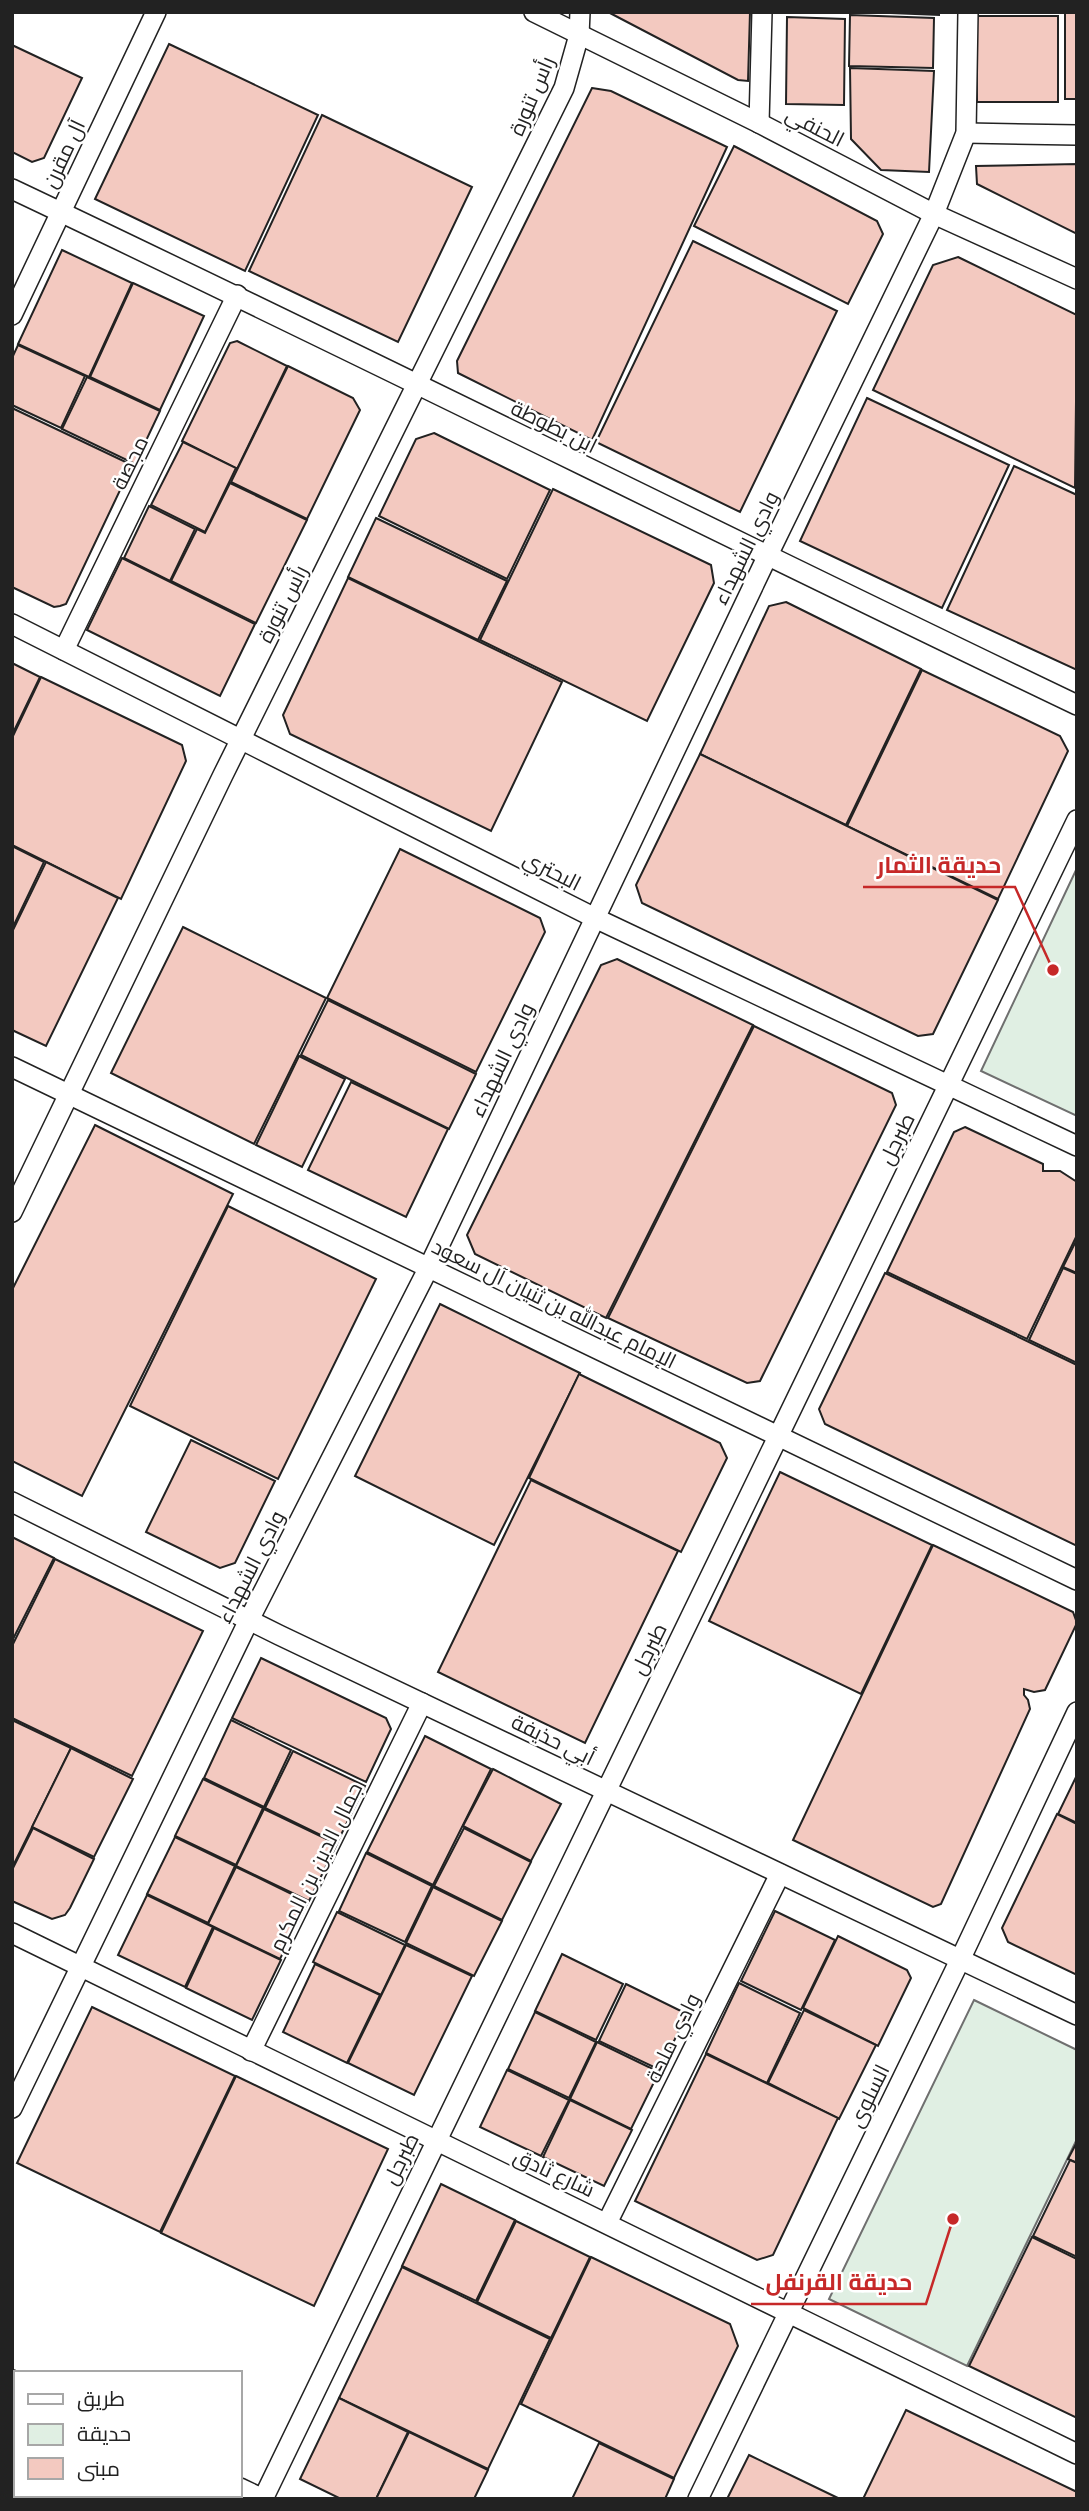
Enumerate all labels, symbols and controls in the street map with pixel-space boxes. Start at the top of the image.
street label: رأس تنورة [503,52,561,140]
street label: الحنفي [780,100,849,155]
street label: آل مقرن [36,115,92,193]
street label: ابن بطوطة [506,394,602,460]
street label: مجصة [105,432,155,494]
street label: وادي الشهداء [706,486,787,610]
street label: رأس تنورة [251,560,315,648]
callout: حديقة الثمار [863,843,1015,887]
street label: البحتري [517,845,586,899]
text: حديقة الثمار [876,850,1001,880]
street label: وادي الشهداء [463,998,543,1123]
street label: طبرجل [872,1108,922,1170]
street label: الإمام عبدالله بن ثنيان آل سعود [427,1233,681,1375]
street label: وادي الشهداء [211,1506,293,1629]
street label: طبرجل [624,1618,674,1680]
street label: أبي حذيفة [506,1708,599,1774]
street label: جمال الدين بن المكرم [263,1778,369,1956]
street label: وادي ملحة [639,1989,709,2088]
street label: السلوى [842,2060,896,2132]
street label: طبرجل [376,2128,426,2190]
street label: شارع ثادق [509,2142,599,2204]
callout: حديقة القرنفل [751,2260,926,2304]
text: حديقة القرنفل [766,2267,912,2297]
legend [14,2371,242,2497]
text: طريق [77,2385,125,2413]
text: حديقة [77,2420,131,2448]
text: مبنى [77,2455,120,2483]

